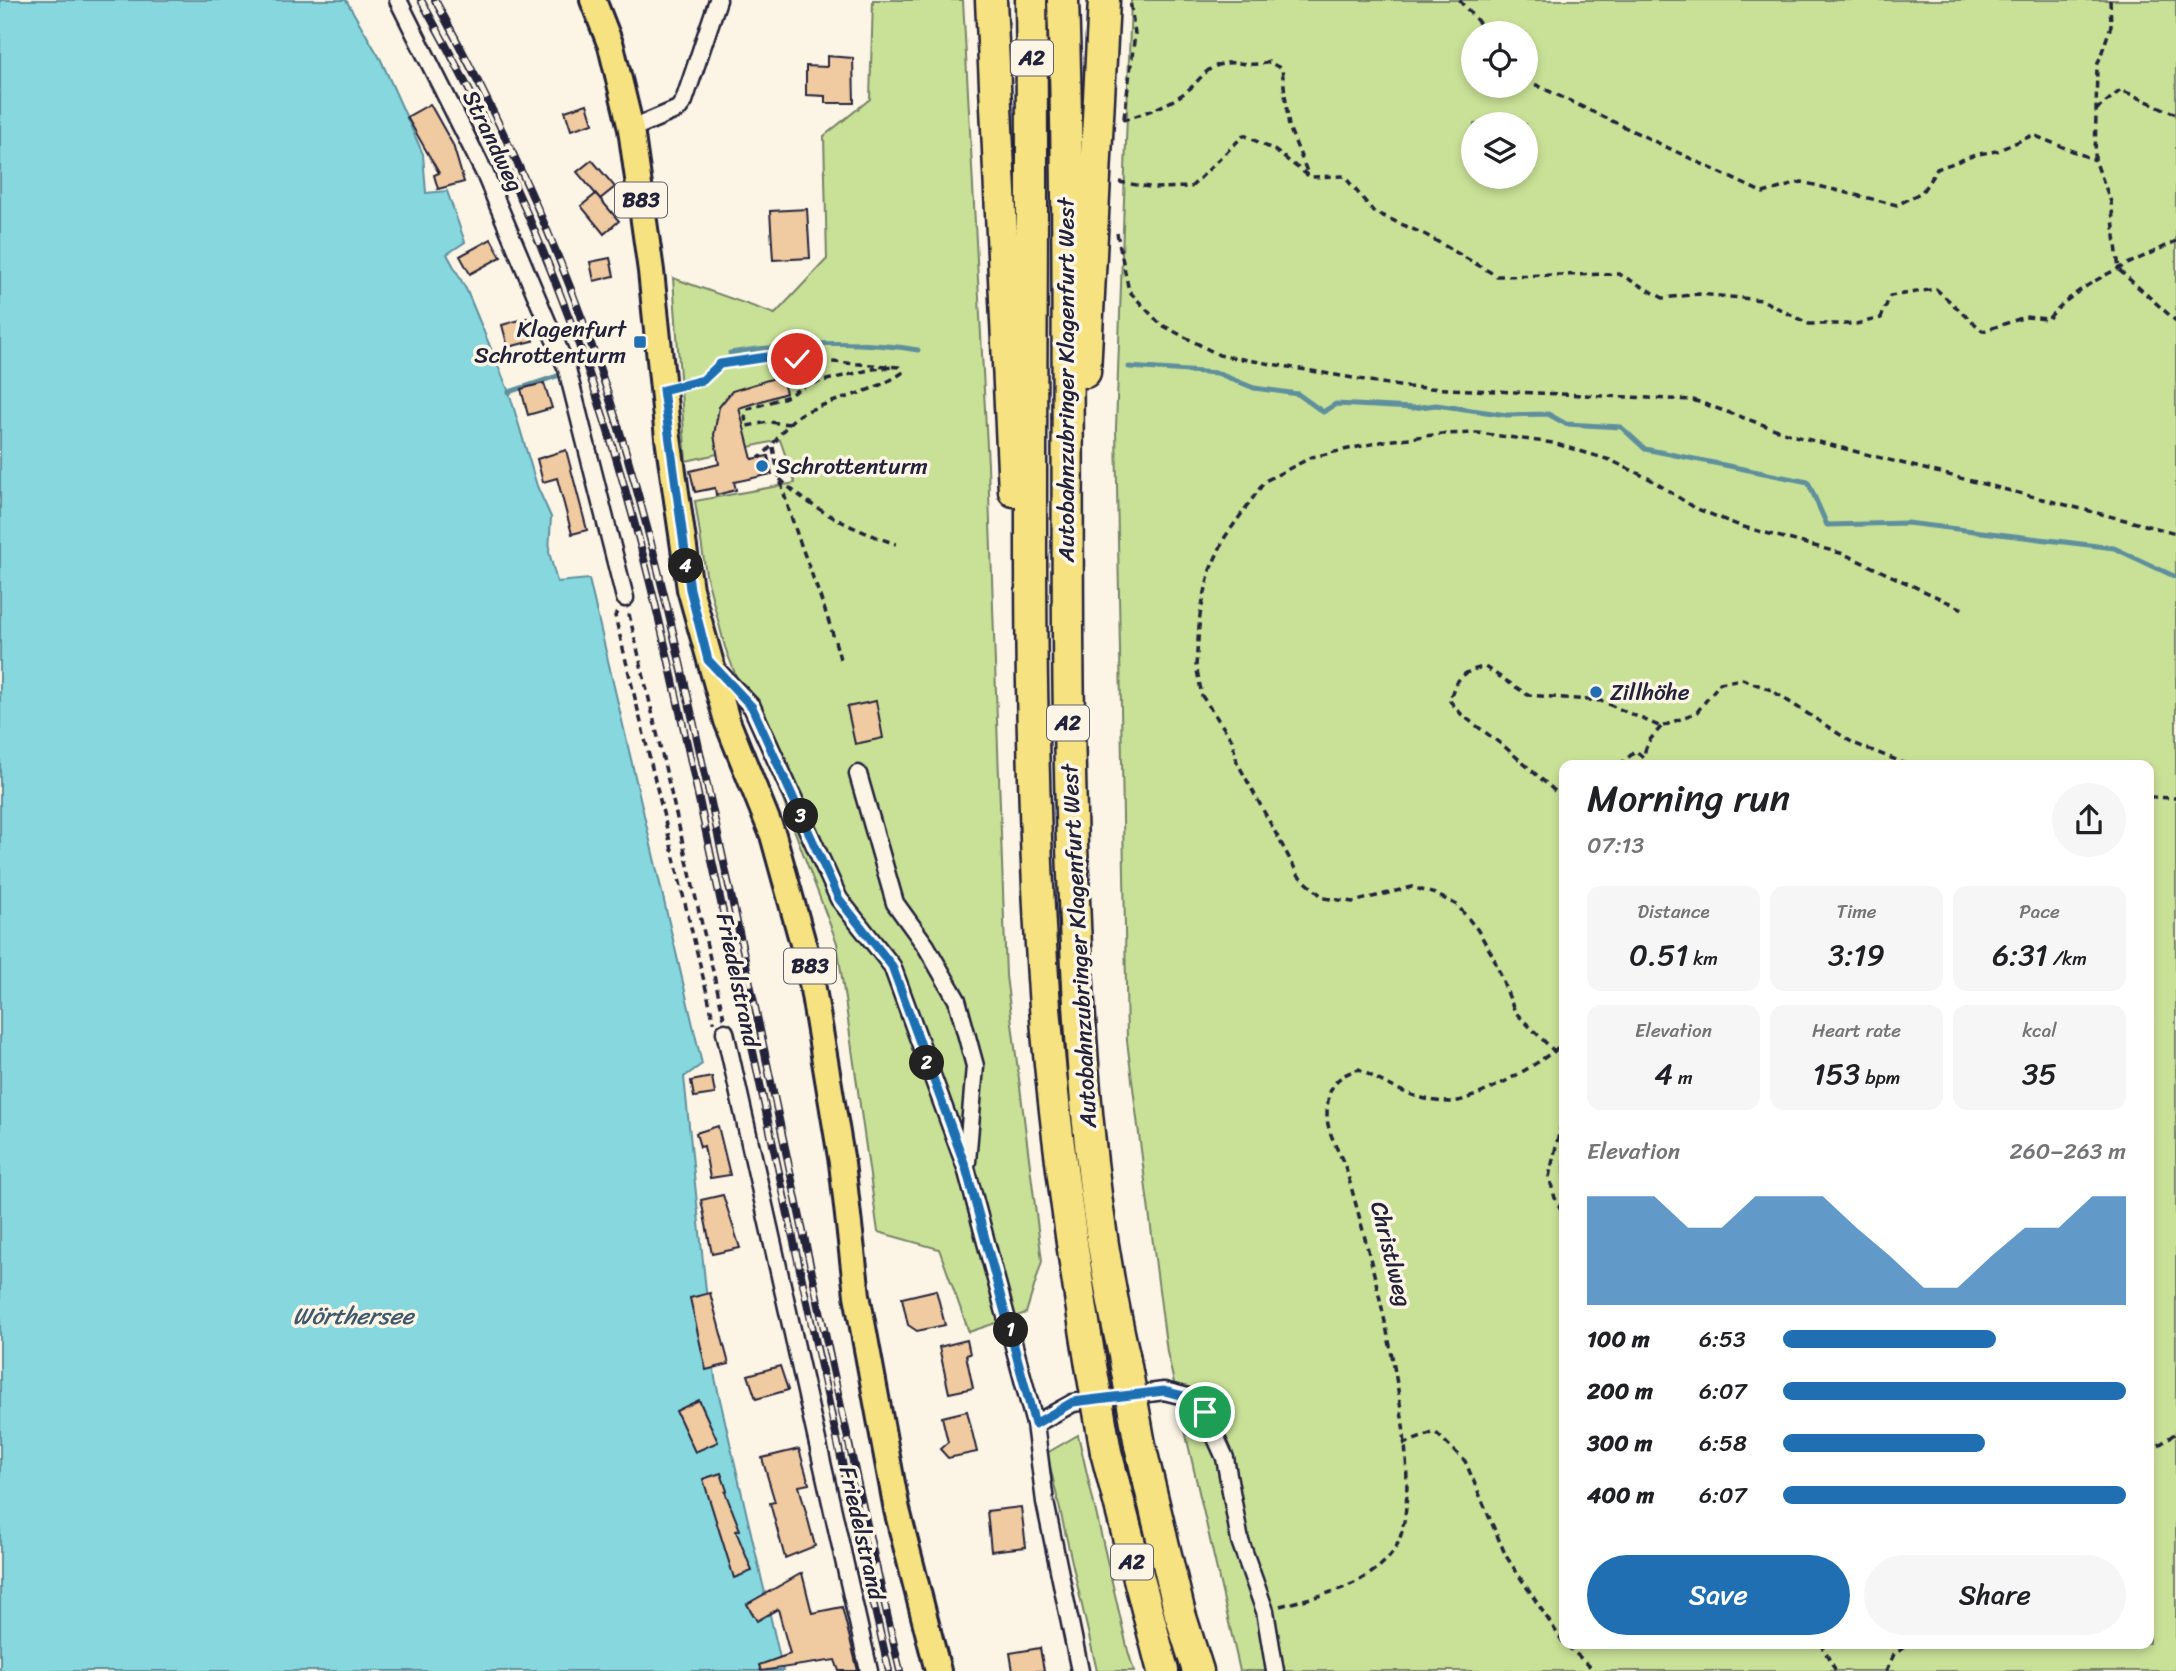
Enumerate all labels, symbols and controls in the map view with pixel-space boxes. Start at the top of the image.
map controls [1461,21,1538,189]
button: locate [1461,21,1538,98]
road number: A2 [1011,41,1053,76]
street label: Strandweg [451,83,535,199]
button: layers [1461,112,1538,189]
road number: B83 [615,182,667,218]
street label: Autobahnzubringer Klagenfurt West [1046,196,1087,563]
place label: Klagenfurt Schrottenturm [474,309,628,376]
pin [767,329,827,389]
marker: Klagenfurt Schrottenturm [632,334,648,350]
icon: check [778,340,816,378]
place label: Schrottenturm [776,446,928,487]
marker: Schrottenturm [754,458,770,474]
pin: 4 [668,548,704,584]
text: 4 [680,549,691,582]
place label: Zillhöhe [1610,672,1690,713]
marker: Zillhöhe [1588,684,1604,700]
road number: A2 [1047,706,1089,740]
street label: Autobahnzubringer Klagenfurt West [1049,761,1109,1130]
text: Morning run [1587,765,1790,832]
button: share [2052,783,2126,857]
pin: 3 [784,798,818,834]
text: 3 [795,799,806,832]
text: 07:13 [1587,825,1644,866]
text: Distance [1637,895,1710,928]
text: Time [1836,895,1877,928]
text: Pace [2019,895,2060,928]
street label: Friedelstrand [704,909,773,1053]
text: 0.51 [1629,928,1688,982]
text: 3:19 [1828,928,1885,982]
text: 6:31 [1992,928,2048,982]
text: km [1688,942,1718,975]
text: /km [2048,942,2087,975]
road number: B83 [784,948,836,984]
text: Elevation [1635,1014,1712,1047]
text: Heart rate [1812,1014,1901,1047]
text: kcal [2022,1014,2057,1047]
pin: 2 [909,1046,944,1080]
text: 2 [921,1046,932,1079]
text: 4 [1654,1047,1673,1101]
text: 153 [1813,1047,1860,1101]
text: 35 [2022,1047,2057,1101]
text: m [1673,1061,1693,1094]
text: bpm [1860,1061,1900,1094]
text: Elevation [1587,1131,1680,1172]
text: 260–263 m [2009,1131,2126,1172]
street label: Christlweg [1358,1197,1424,1312]
water label: Wörthersee [293,1295,416,1337]
pin: 1 [993,1312,1028,1348]
text: 1 [1006,1313,1015,1346]
text: 100 m [1587,1319,1650,1360]
text: 6:53 [1699,1319,1746,1360]
text: 200 m [1587,1371,1653,1412]
text: 6:07 [1699,1371,1747,1412]
pin [1175,1382,1235,1442]
icon: arrive [1186,1393,1224,1431]
text: 300 m [1587,1423,1652,1464]
text: 6:58 [1699,1423,1747,1464]
street label: Friedelstrand [827,1462,898,1606]
text: 400 m [1587,1475,1654,1516]
text: 6:07 [1699,1475,1747,1516]
road number: A2 [1111,1544,1153,1580]
button: Save [1587,1555,1850,1635]
button: Share [1864,1555,2126,1635]

